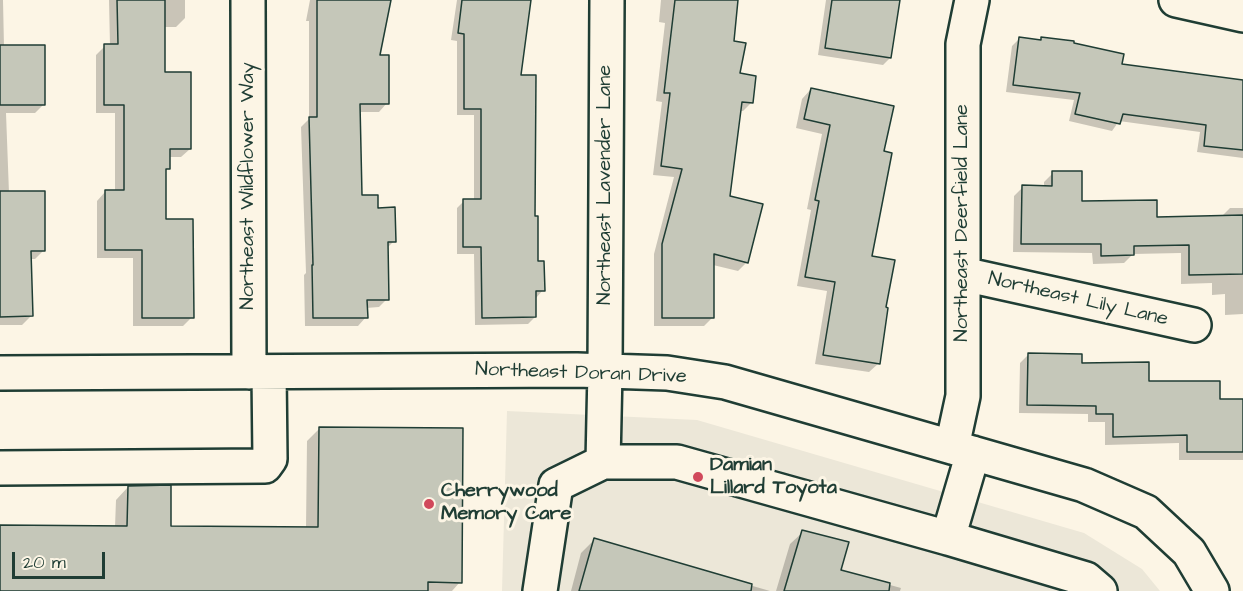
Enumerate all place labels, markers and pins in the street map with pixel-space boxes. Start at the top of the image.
place label: Damian Lillard Toyota [710,454,837,501]
marker: Damian Lillard Toyota [691,470,705,484]
place label: Cherrywood Memory Care [441,480,571,527]
marker: Cherrywood Memory Care [422,497,436,511]

